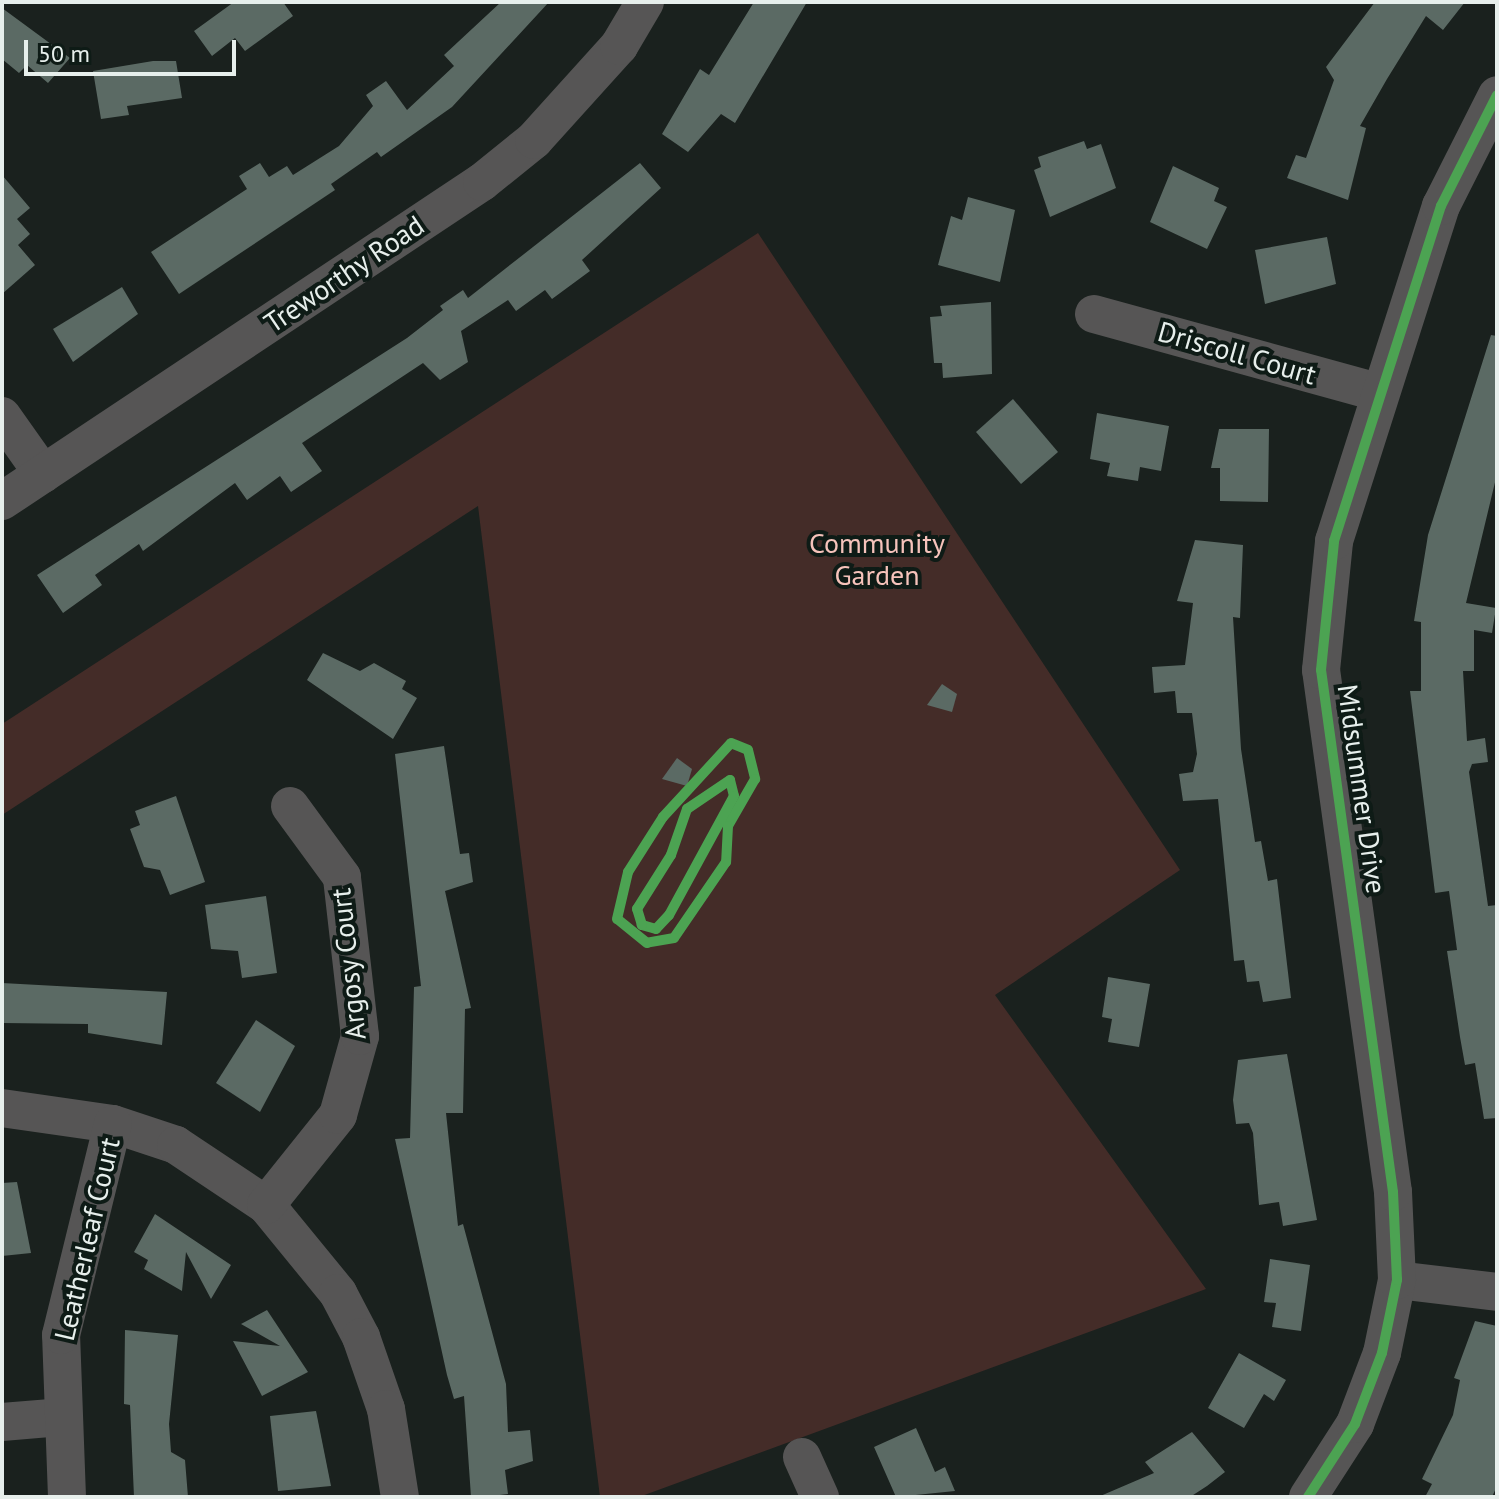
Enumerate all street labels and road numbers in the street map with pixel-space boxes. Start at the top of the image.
street label: Treworthy Road [257,208,431,340]
street label: Driscoll Court [1154,314,1320,392]
street label: Midsummer Drive [1331,682,1393,896]
street label: Argosy Court [323,886,373,1042]
street label: Leatherleaf Court [47,1134,127,1344]

